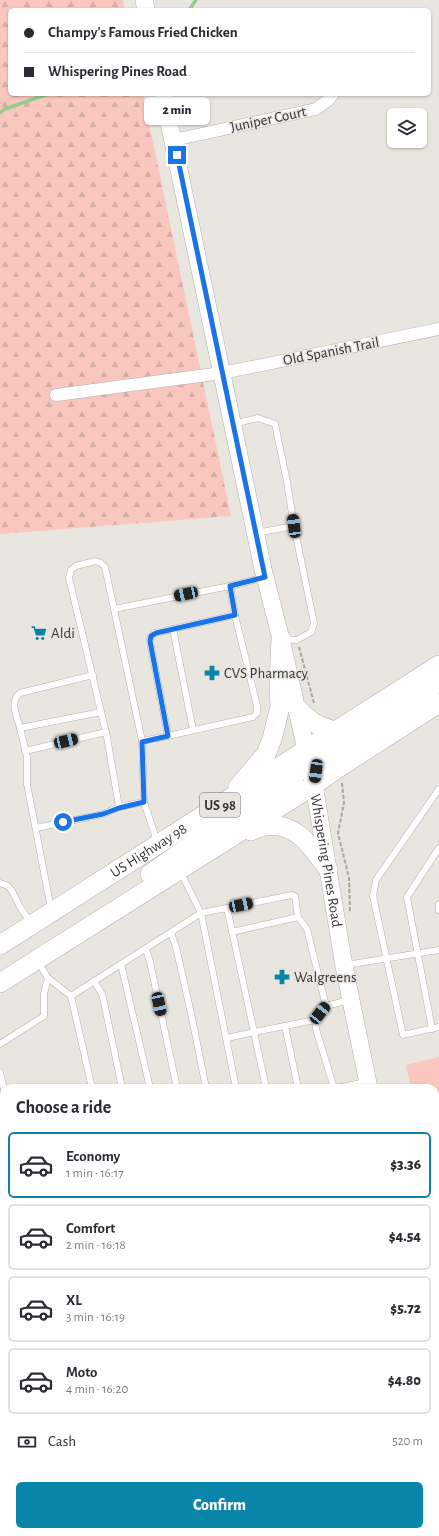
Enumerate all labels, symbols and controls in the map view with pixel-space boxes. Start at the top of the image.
text: Champy's Famous Fried Chicken [48,25,238,40]
text: Whispering Pines Road [48,64,187,79]
callout: 2 min [144,97,210,125]
text: 2 min [162,104,192,117]
street label: Juniper Court [229,104,308,135]
map controls [387,108,427,148]
button: layers [387,108,427,148]
route end [168,146,186,164]
street label: Old Spanish Trail [282,335,380,368]
car [286,513,302,539]
car [173,586,199,602]
supermarket icon: Aldi [30,624,48,642]
place label: Aldi [51,626,75,641]
pharmacy icon: CVS Pharmacy [203,664,221,682]
place label: CVS Pharmacy [224,666,309,681]
car [53,732,79,750]
car [308,758,324,784]
road number: US 98 [200,793,240,817]
street label: Whispering Pines Road [308,793,345,929]
route start [54,813,72,831]
street label: US Highway 98 [108,821,190,881]
car [228,897,254,913]
pharmacy icon: Walgreens [273,968,291,986]
place label: Walgreens [294,970,356,985]
car [151,991,167,1017]
car [308,1000,332,1026]
text: Choose a ride [16,1099,111,1117]
icon: car [18,1147,54,1183]
text: Economy [66,1149,120,1164]
text: $3.36 [390,1157,421,1172]
text: 1 min · 16:17 [66,1167,124,1180]
icon: car [18,1219,54,1255]
text: Comfort [66,1221,115,1236]
text: $4.54 [389,1229,421,1244]
text: 2 min · 16:18 [66,1239,126,1252]
icon: car [18,1291,54,1327]
text: XL [66,1293,82,1308]
text: $5.72 [390,1301,421,1316]
text: 3 min · 16:19 [66,1311,125,1324]
icon: car [18,1363,54,1399]
text: Moto [66,1365,98,1380]
text: $4.80 [388,1373,421,1388]
text: 4 min · 16:20 [66,1383,128,1396]
icon: cash [16,1431,38,1453]
text: Cash [48,1434,76,1449]
text: 520 m [392,1435,423,1448]
button: Confirm [16,1482,423,1528]

